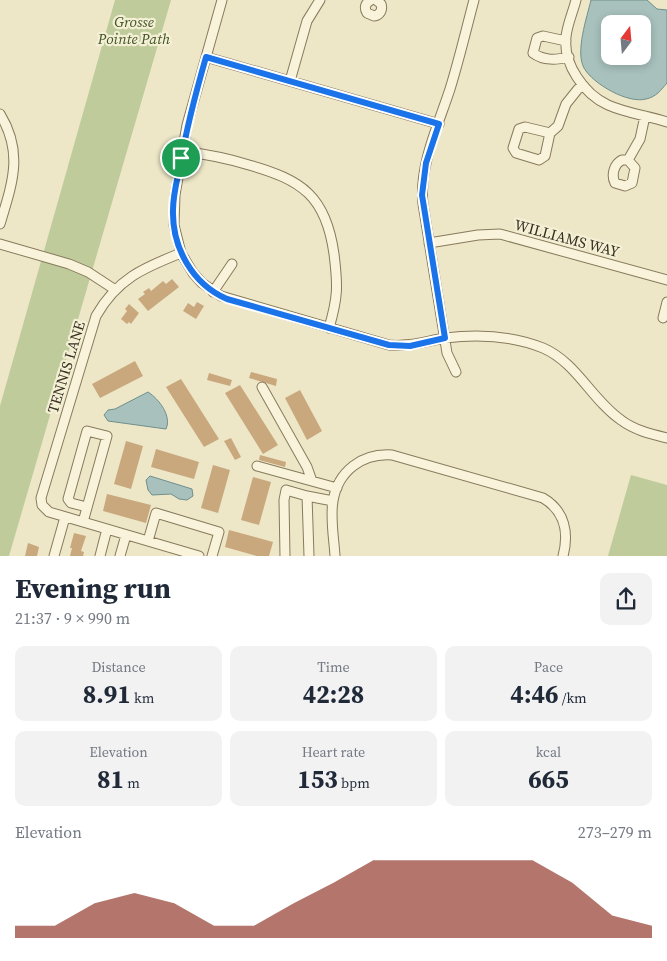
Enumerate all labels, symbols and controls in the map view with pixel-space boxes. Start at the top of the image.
park label: Grosse Pointe Path [97,11,170,49]
north arrow [601,15,651,65]
map controls [601,15,651,65]
pin [160,137,202,179]
icon: arrive [167,144,195,172]
street label: WILLIAMS WAY [512,214,622,262]
street label: TENNIS LANE [42,318,90,416]
text: Evening run [15,569,171,607]
button: share [600,573,652,625]
text: 21:37 · 9 × 990 m [15,607,130,629]
text: Distance [91,657,146,677]
text: Time [317,657,350,677]
text: Pace [534,657,563,677]
text: 8.91 [83,677,131,711]
text: 42:28 [303,677,364,711]
text: 4:46 [510,677,559,711]
text: km [131,688,154,708]
text: /km [559,688,587,708]
text: Elevation [89,742,148,762]
text: Heart rate [302,742,365,762]
text: kcal [536,742,561,762]
text: 81 [97,762,124,796]
text: 153 [297,762,338,796]
text: 665 [528,762,569,796]
text: m [124,773,140,793]
text: bpm [338,773,370,793]
text: Elevation [15,821,82,843]
text: 273–279 m [578,821,652,843]

